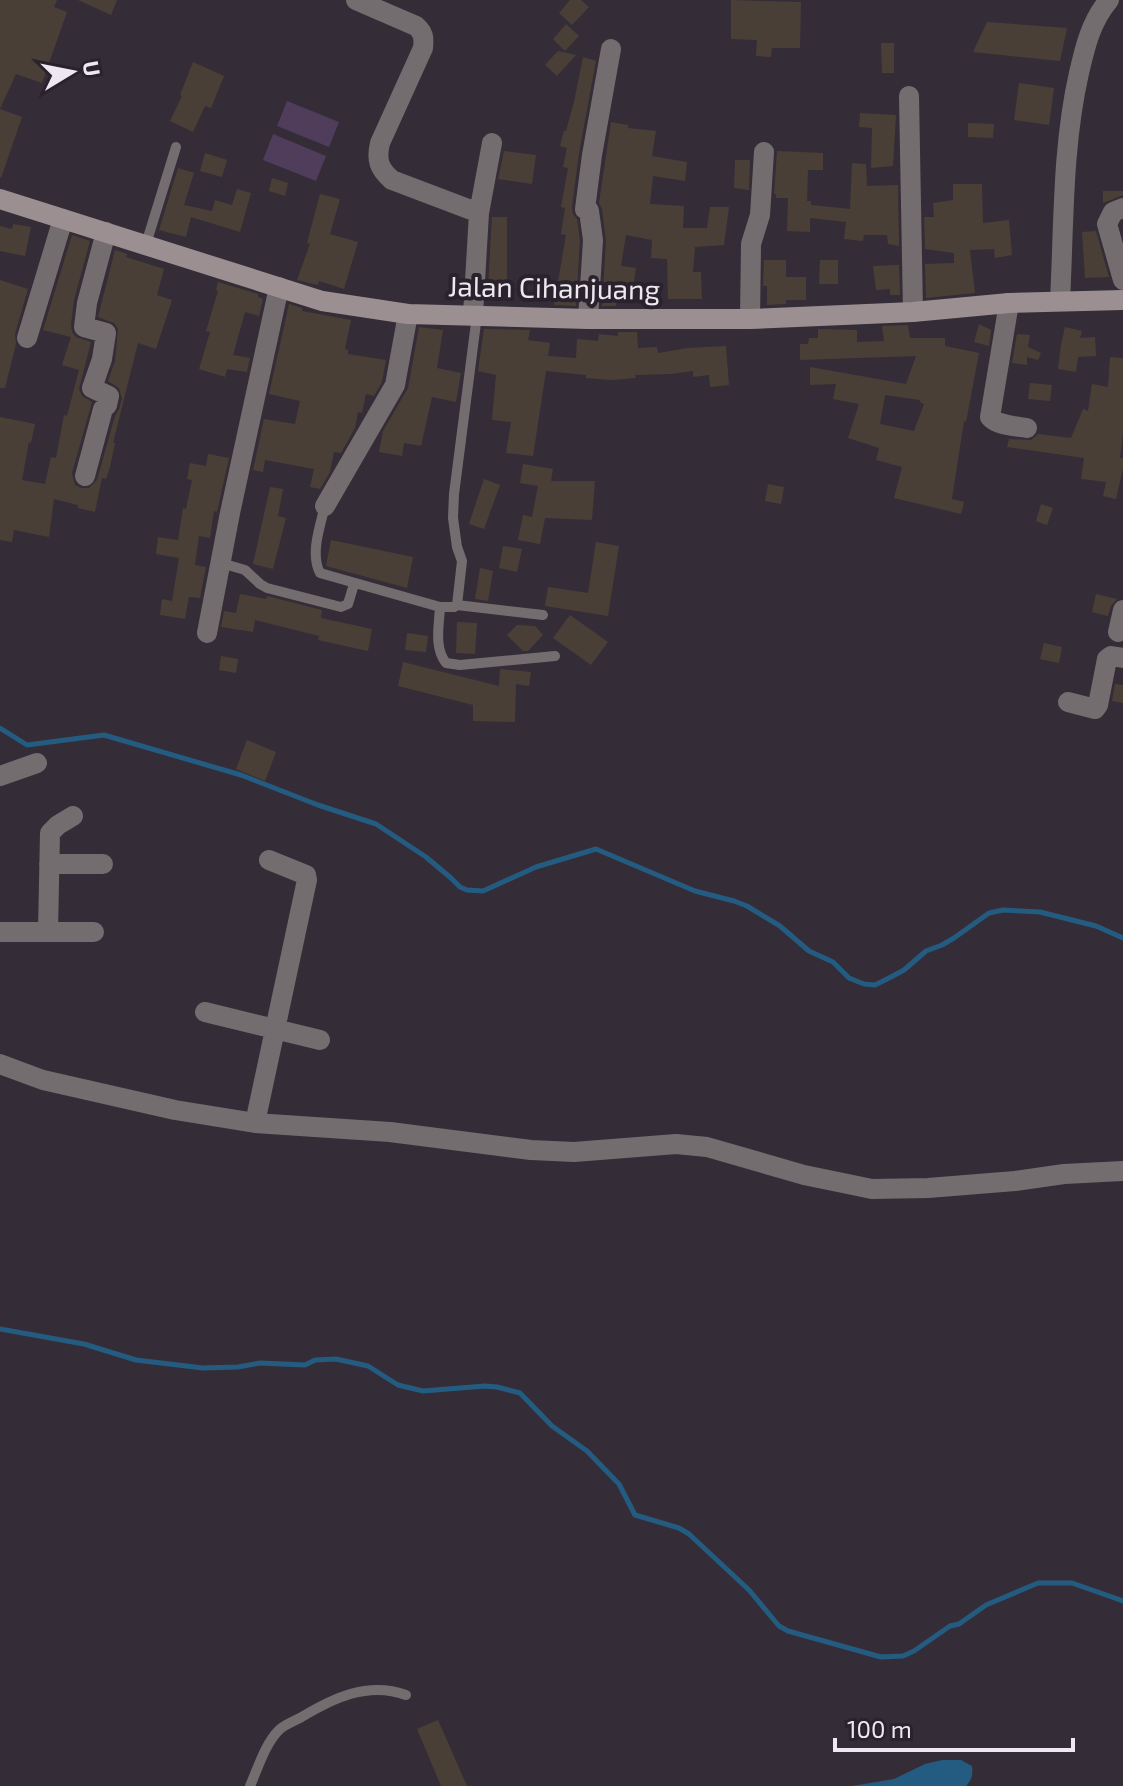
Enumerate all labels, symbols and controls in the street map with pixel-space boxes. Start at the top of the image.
north arrow [32,32,112,112]
text: U [79,59,107,78]
street label: Jalan Cihanjuang [448,268,661,306]
scale bar [835,1702,1073,1752]
text: 100 m [847,1714,912,1743]

